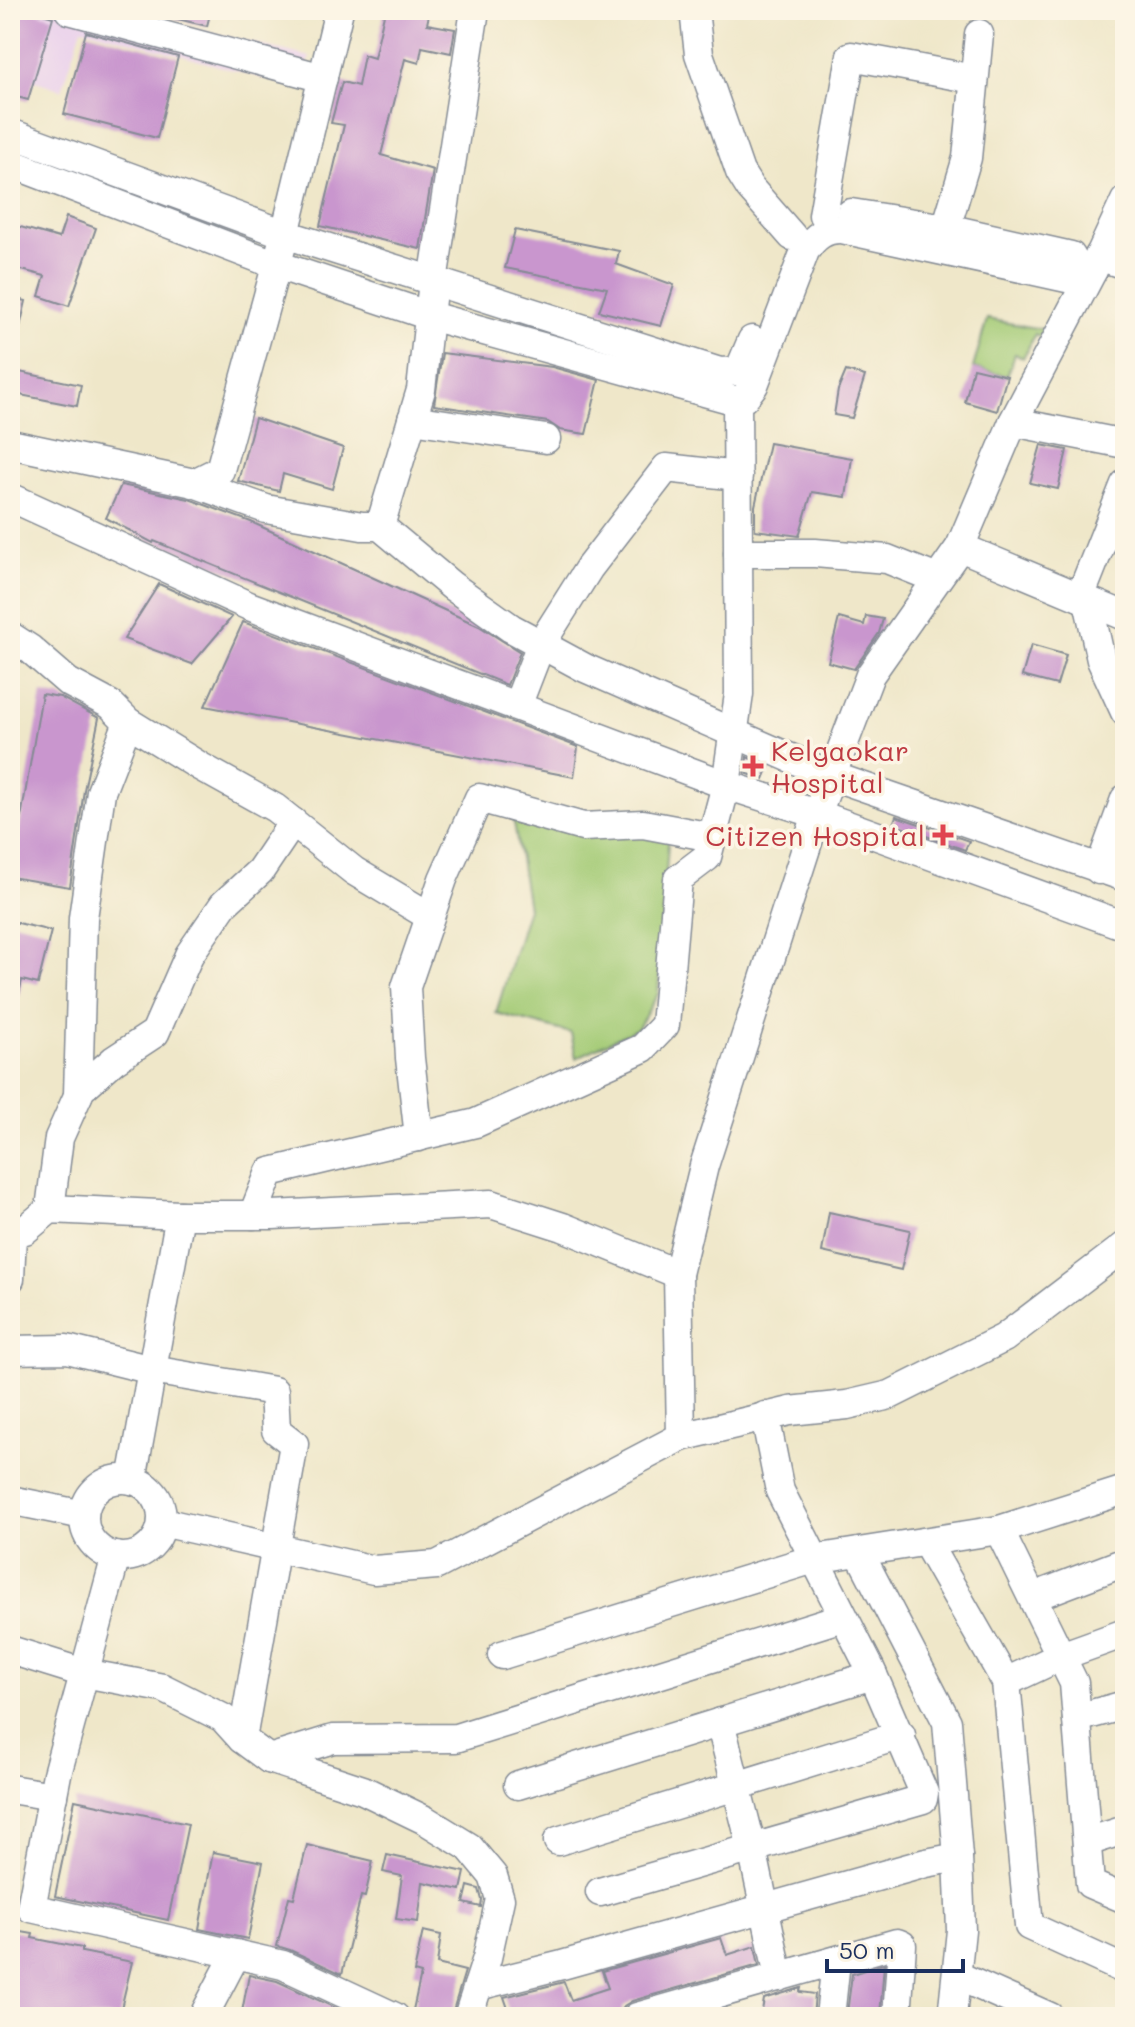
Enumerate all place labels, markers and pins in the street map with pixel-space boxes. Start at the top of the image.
place label: Kelgaokar Hospital [771,732,909,800]
marker: Kelgaokar Hospital [742,755,764,777]
place label: Citizen Hospital [705,817,925,853]
marker: Citizen Hospital [932,824,954,846]

